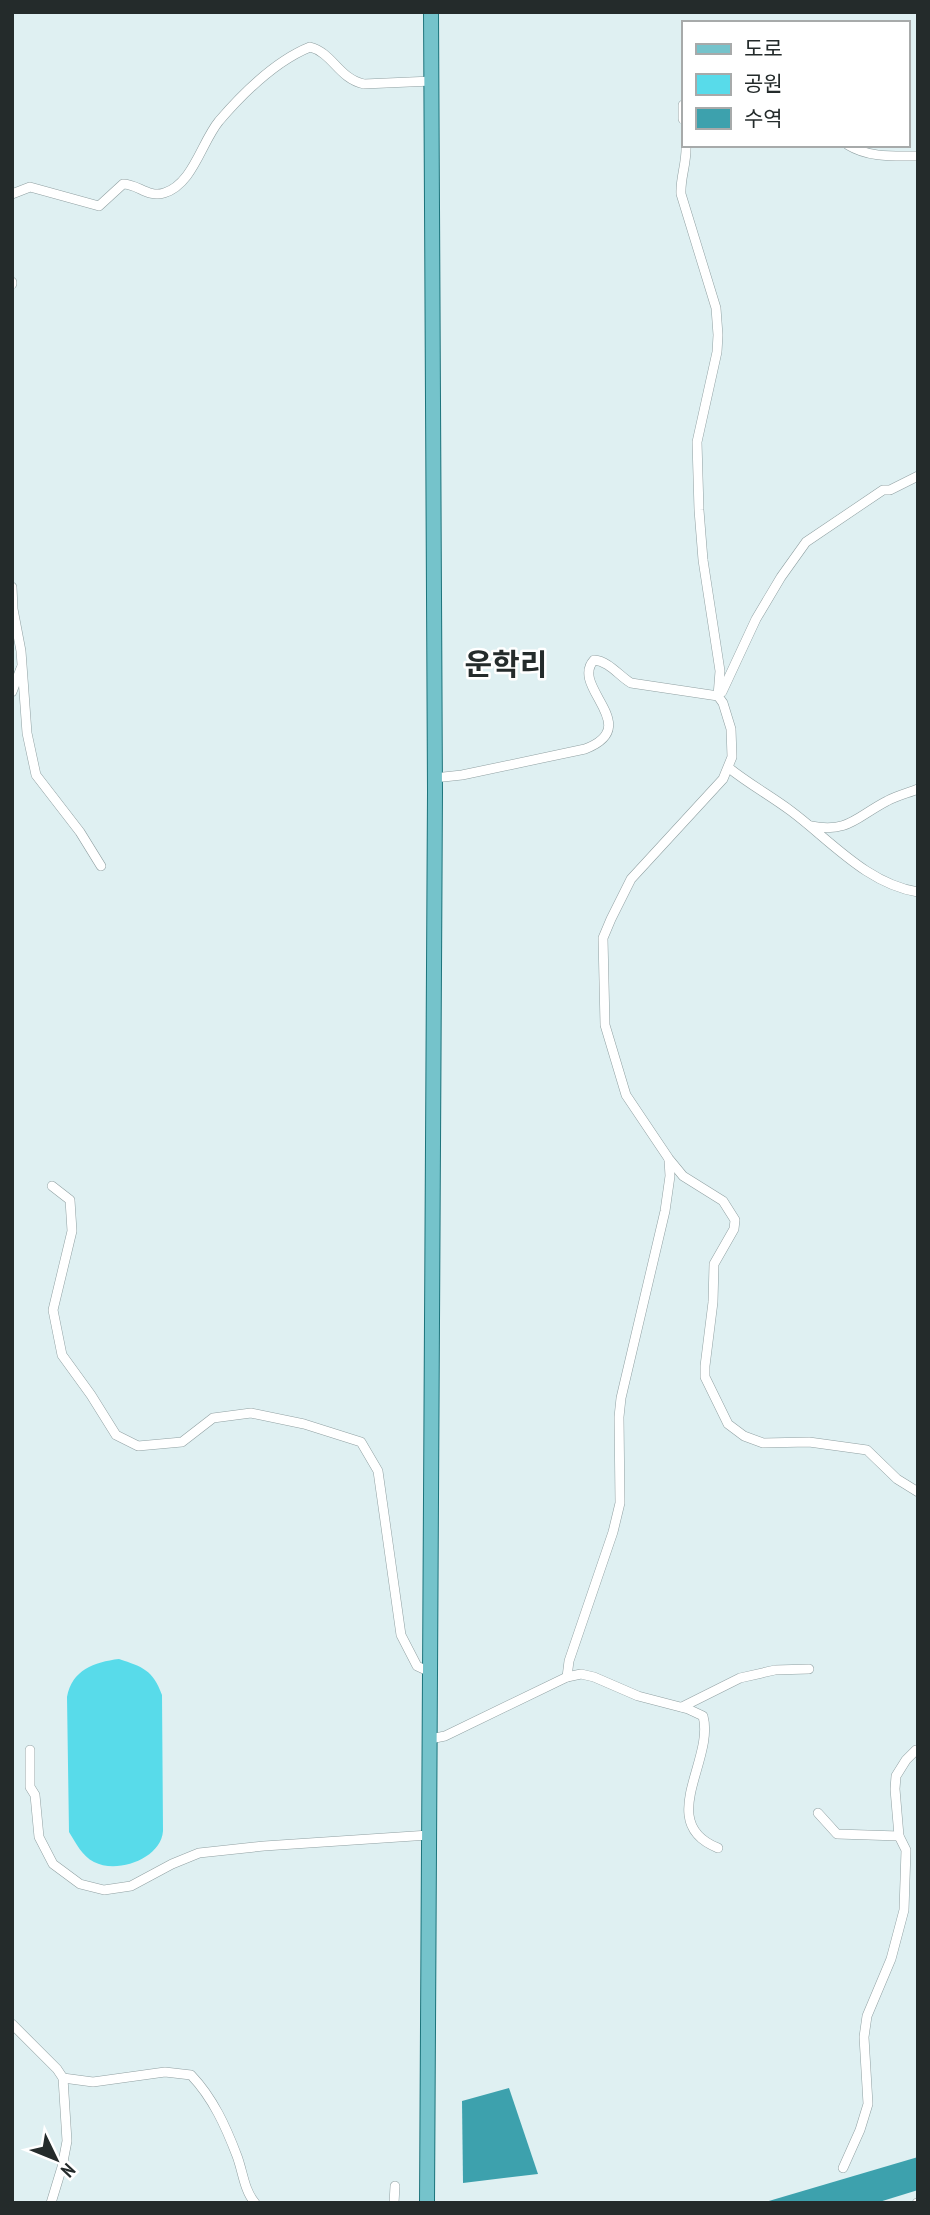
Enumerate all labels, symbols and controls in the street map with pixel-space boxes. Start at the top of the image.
legend [682,21,909,147]
text: 도로 [744,35,783,62]
text: 공원 [744,70,783,97]
text: 수역 [744,105,783,132]
district label: 운학리 [465,644,547,683]
north arrow [21,2124,91,2194]
text: N [56,2159,81,2183]

